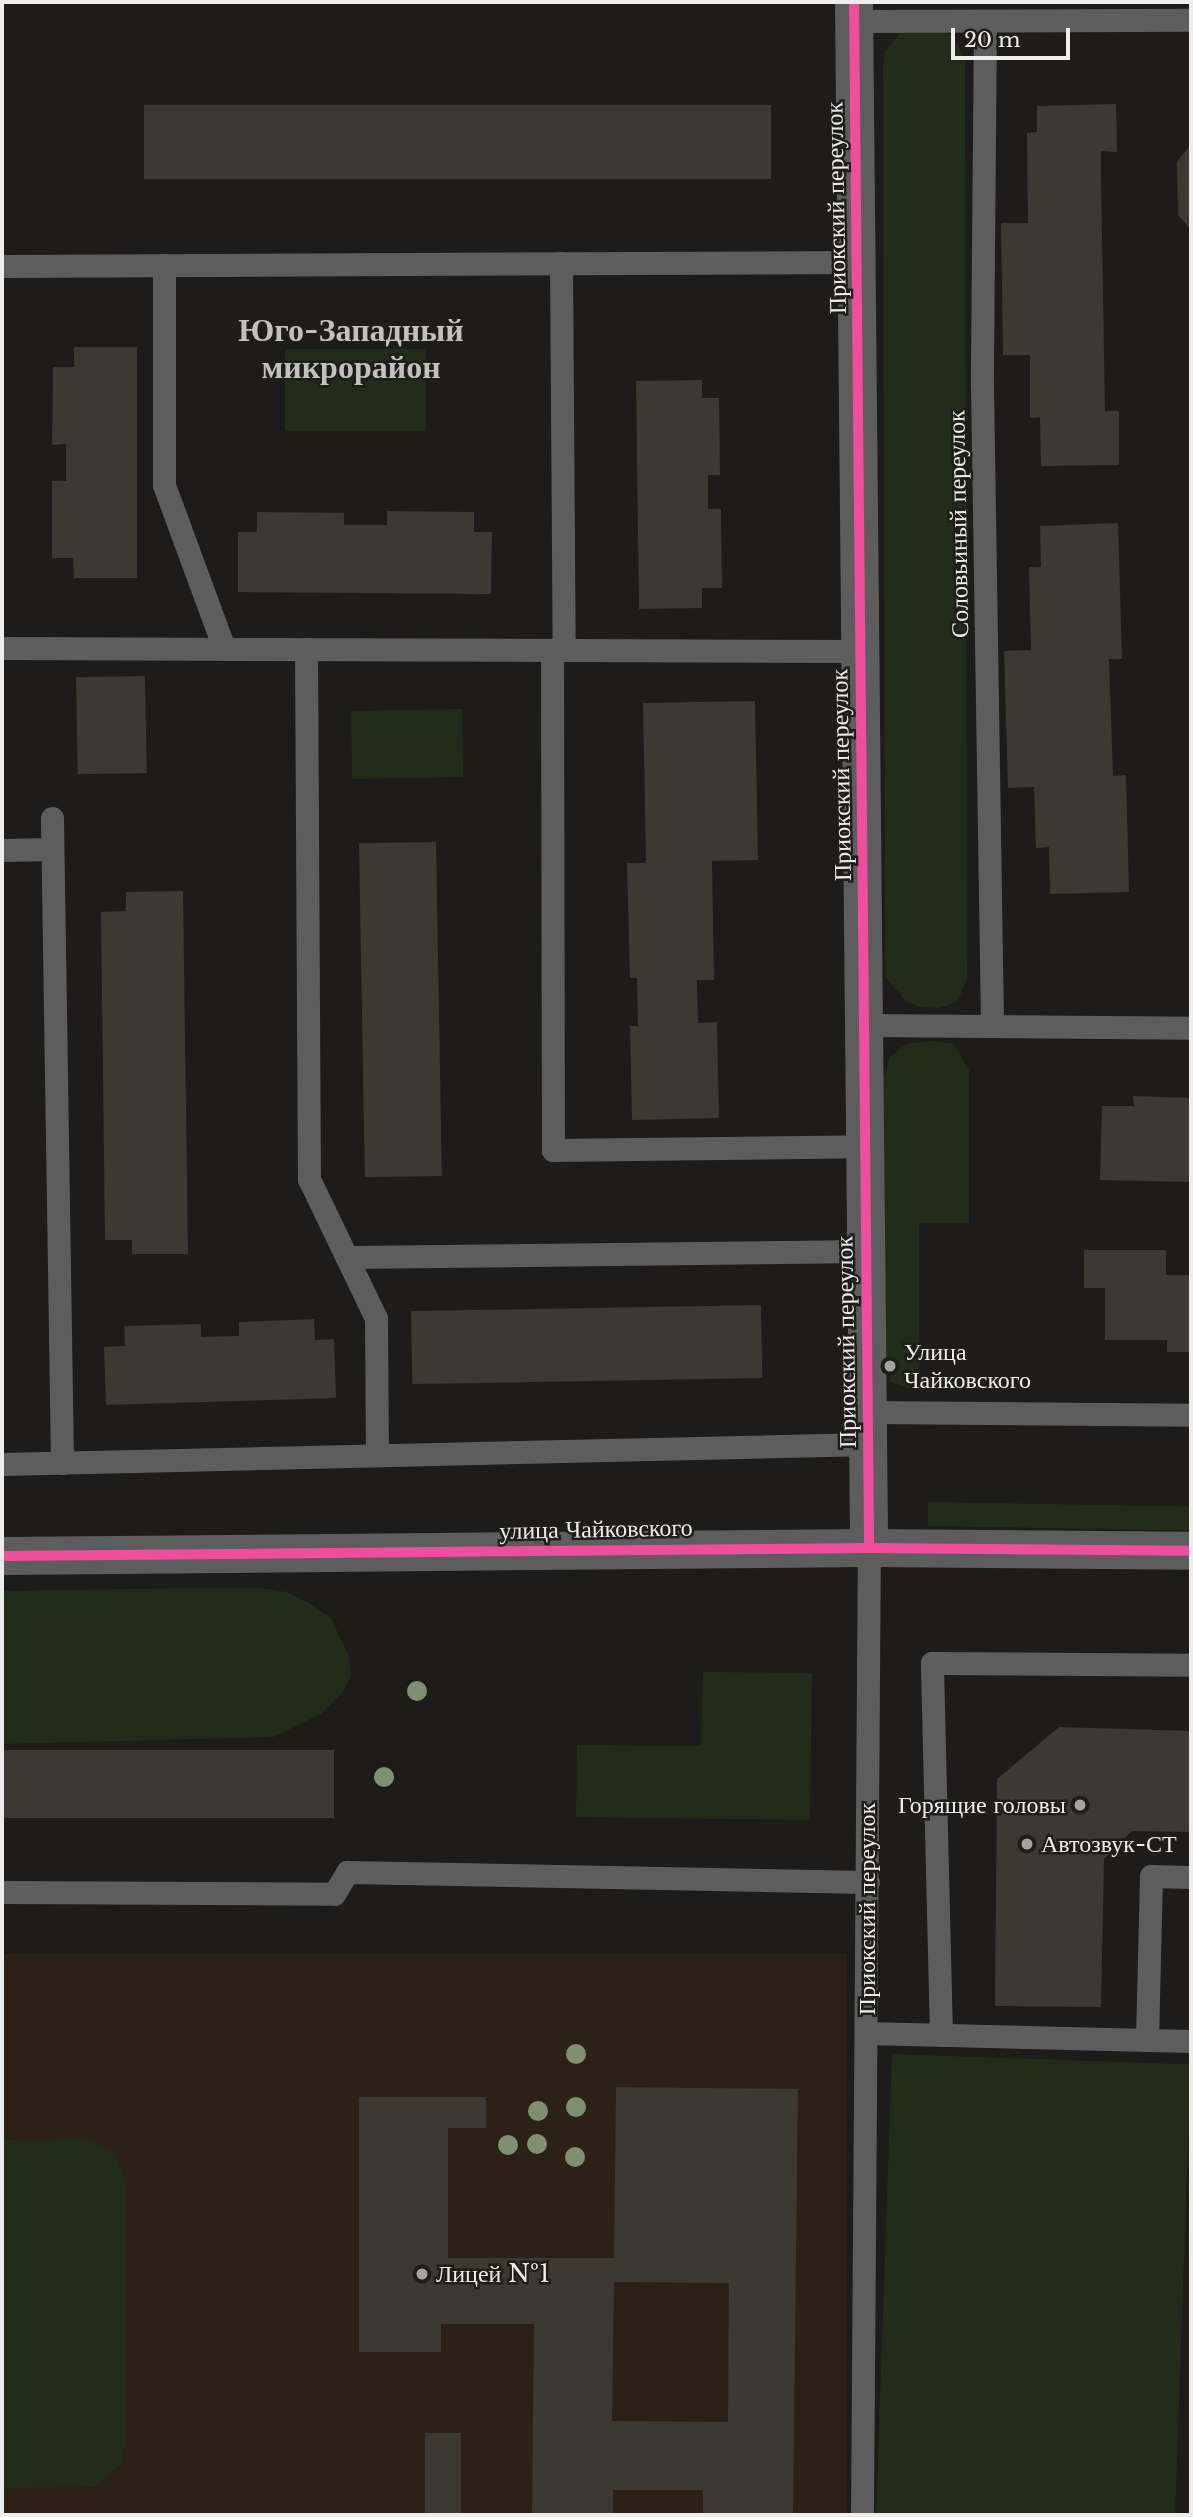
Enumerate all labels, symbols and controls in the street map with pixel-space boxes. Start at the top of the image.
scale bar [955,14,1074,58]
text: 20 m [964,27,1021,53]
street label: Приокский переулок [820,102,852,314]
district label: Юго-Западный микрорайон [238,312,464,387]
street label: Соловьиный переулок [942,410,974,638]
street label: Приокский переулок [825,669,857,881]
street label: Приокский переулок [830,1236,862,1448]
place label: Улица Чайковского [904,1338,1031,1394]
marker: Улица Чайковского [882,1358,898,1374]
street label: улица Чайковского [499,1513,693,1545]
place label: Горящие головы [898,1791,1066,1819]
marker: Горящие головы [1072,1797,1088,1813]
street label: Приокский переулок [853,1803,881,2015]
place label: Автозвук-СТ [1041,1830,1177,1858]
marker: Автозвук-СТ [1019,1836,1035,1852]
place label: Лицей №1 [436,2260,550,2288]
marker: Лицей №1 [414,2266,430,2282]

